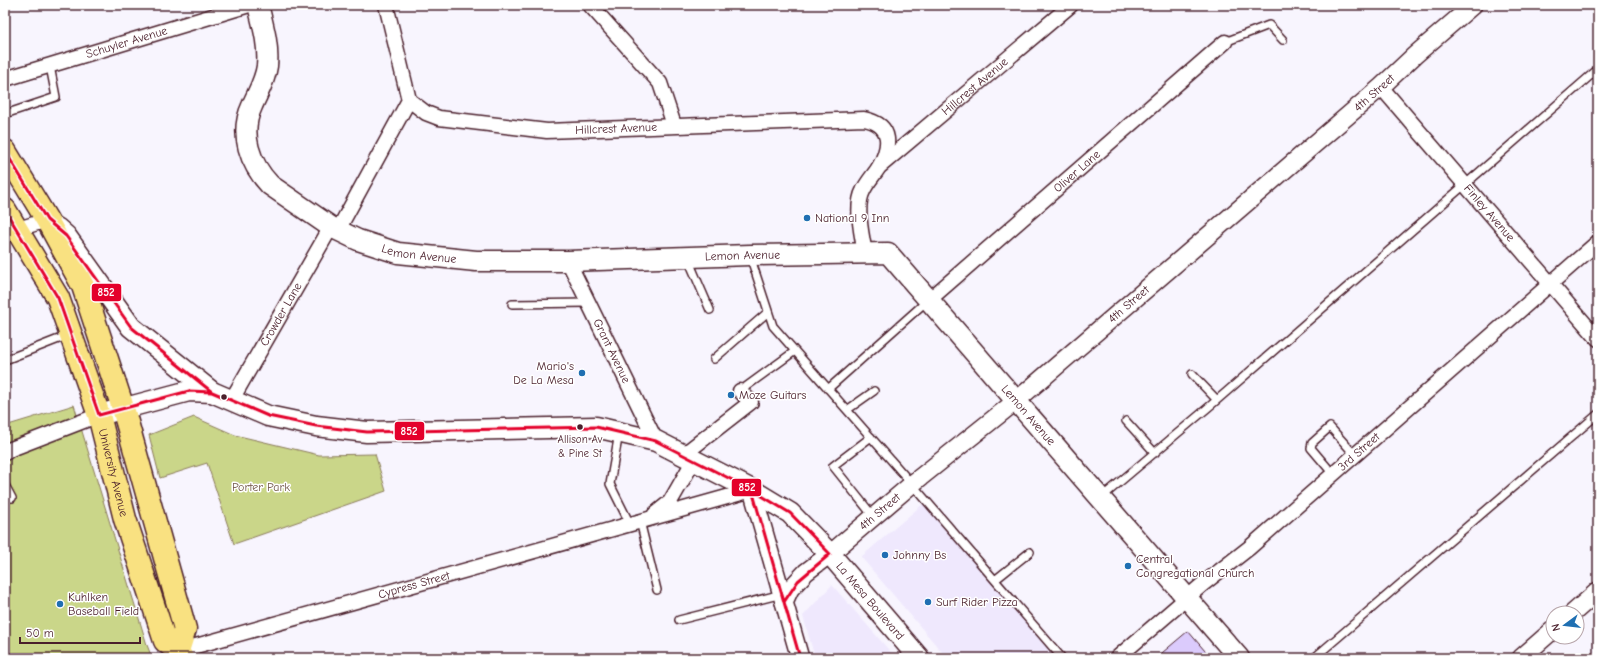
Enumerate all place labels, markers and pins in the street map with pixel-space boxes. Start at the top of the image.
place label: National 9 Inn [815,211,889,225]
marker: National 9 Inn [802,213,812,223]
place label: Mario's De La Mesa [513,359,574,387]
marker: Mario's De La Mesa [577,368,587,378]
place label: Moze Guitars [739,388,807,402]
marker: Moze Guitars [726,390,736,400]
unlabelled marker [219,392,229,402]
marker: Allison Av & Pine St [575,422,585,432]
place label: Allison Av & Pine St [558,433,603,460]
place label: Johnny Bs [893,548,946,562]
marker: Johnny Bs [880,550,890,560]
place label: Central Congregational Church [1136,552,1254,580]
marker: Central Congregational Church [1123,561,1133,571]
place label: Kuhlken Baseball Field [68,590,139,618]
place label: Surf Rider Pizza [936,595,1018,609]
marker: Surf Rider Pizza [923,597,933,607]
marker: Kuhlken Baseball Field [55,599,65,609]

